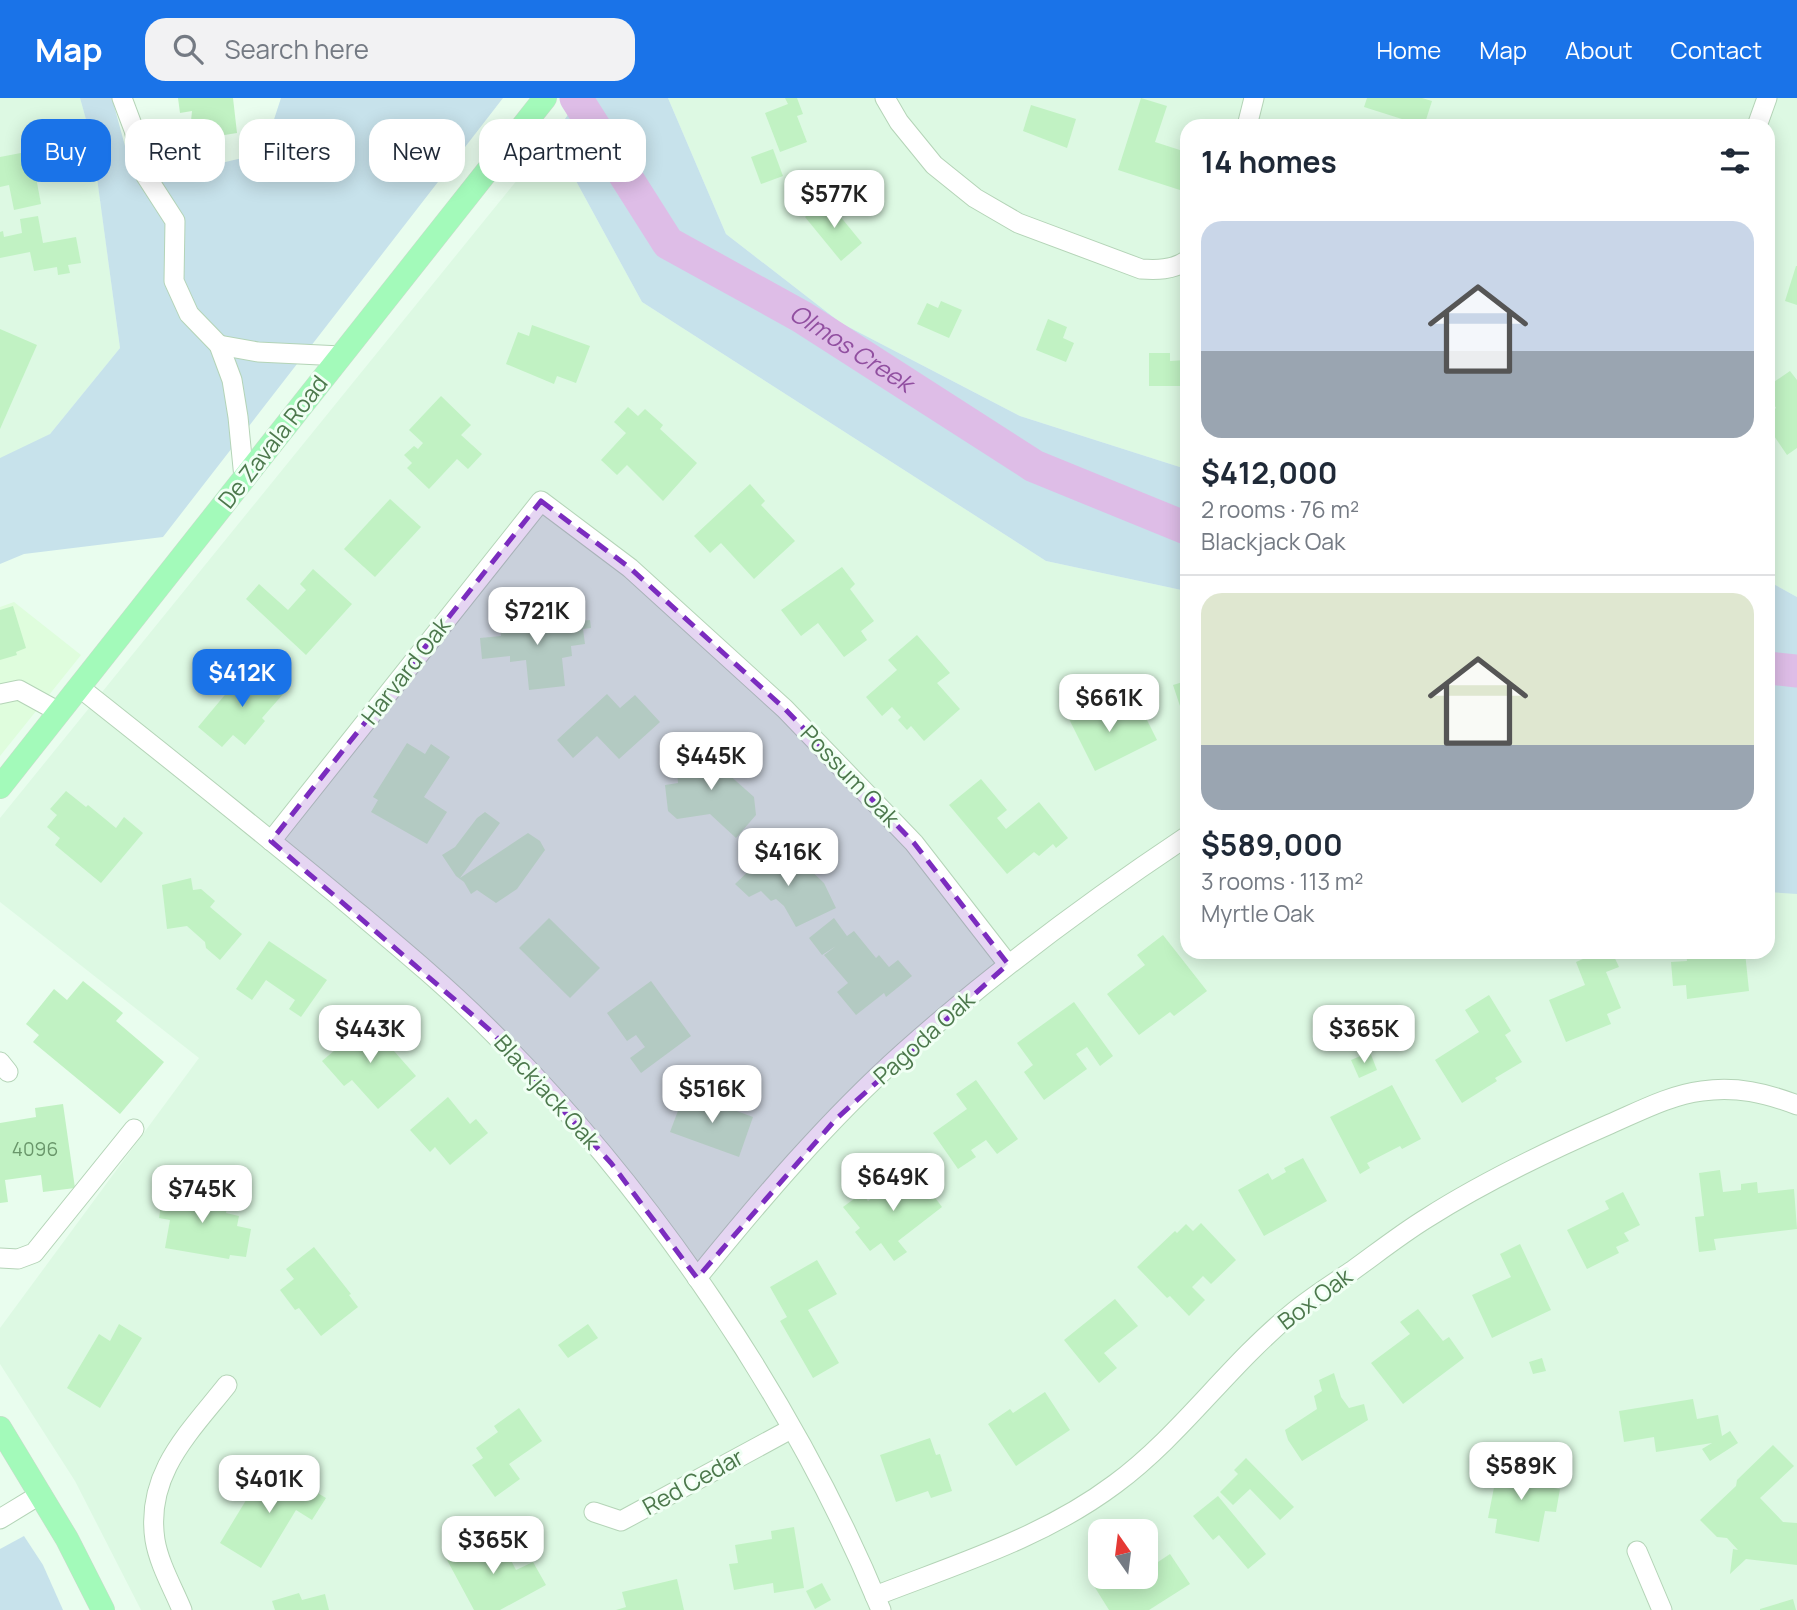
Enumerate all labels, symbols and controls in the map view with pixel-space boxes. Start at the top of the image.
search box [145,18,635,81]
text: Map [35,27,103,72]
icon: search [169,30,207,68]
text: Search here [225,31,369,67]
text: Home [1376,33,1441,66]
text: Map [1479,33,1527,66]
text: About [1565,33,1633,66]
text: Contact [1671,33,1762,66]
chip: Buy [21,119,111,182]
chip: Rent [125,119,225,182]
chip: Filters [239,119,355,182]
chip: New [369,119,465,182]
chip: Apartment [479,119,646,182]
text: 14 homes [1201,141,1337,182]
icon: filters [1716,142,1754,180]
pin: $577K [785,170,883,230]
text: $577K [800,177,868,209]
icon: home [1415,266,1541,392]
water label: Olmos Creek [784,295,922,401]
street label: De Zavala Road [210,368,334,515]
text: $412,000 [1201,452,1337,493]
text: 2 rooms · 76 m² [1201,493,1359,525]
text: Blackjack Oak [1201,525,1346,557]
pin: $721K [488,588,586,647]
text: $721K [504,594,570,626]
street label: Harvard Oak [353,610,457,731]
icon: home [1415,638,1541,764]
pin: $412K [193,650,291,709]
text: $412K [208,656,276,688]
pin: $661K [1060,674,1158,734]
text: $661K [1075,681,1143,713]
street label: Possum Oak [794,717,908,834]
pin: $445K [662,732,760,792]
text: $445K [676,739,746,771]
text: $589,000 [1201,824,1343,865]
pin: $416K [739,828,837,888]
text: $416K [754,835,822,867]
text: 3 rooms · 113 m² [1201,865,1364,897]
text: Myrtle Oak [1201,897,1314,929]
street label: Pagoda Oak [866,983,981,1091]
pin: $443K [321,1006,419,1065]
pin: $365K [1315,1006,1413,1065]
text: $443K [335,1012,405,1044]
text: $365K [1329,1012,1399,1044]
street label: Blackjack Oak [488,1027,608,1156]
pin: $516K [663,1066,761,1125]
text: $516K [678,1072,746,1104]
house number: 4096 [12,1136,58,1162]
pin: $649K [844,1154,942,1213]
text: $649K [857,1160,929,1192]
pin: $745K [153,1166,251,1225]
text: $745K [168,1172,236,1204]
street label: Box Oak [1271,1259,1358,1337]
street label: Red Cedar [636,1440,749,1522]
pin: $589K [1472,1442,1570,1502]
text: $589K [1485,1449,1557,1481]
pin: $401K [220,1456,318,1515]
text: $401K [235,1462,303,1494]
pin: $365K [444,1516,542,1576]
north arrow [1088,1519,1158,1589]
map controls [1088,1519,1158,1589]
text: $365K [458,1523,528,1555]

